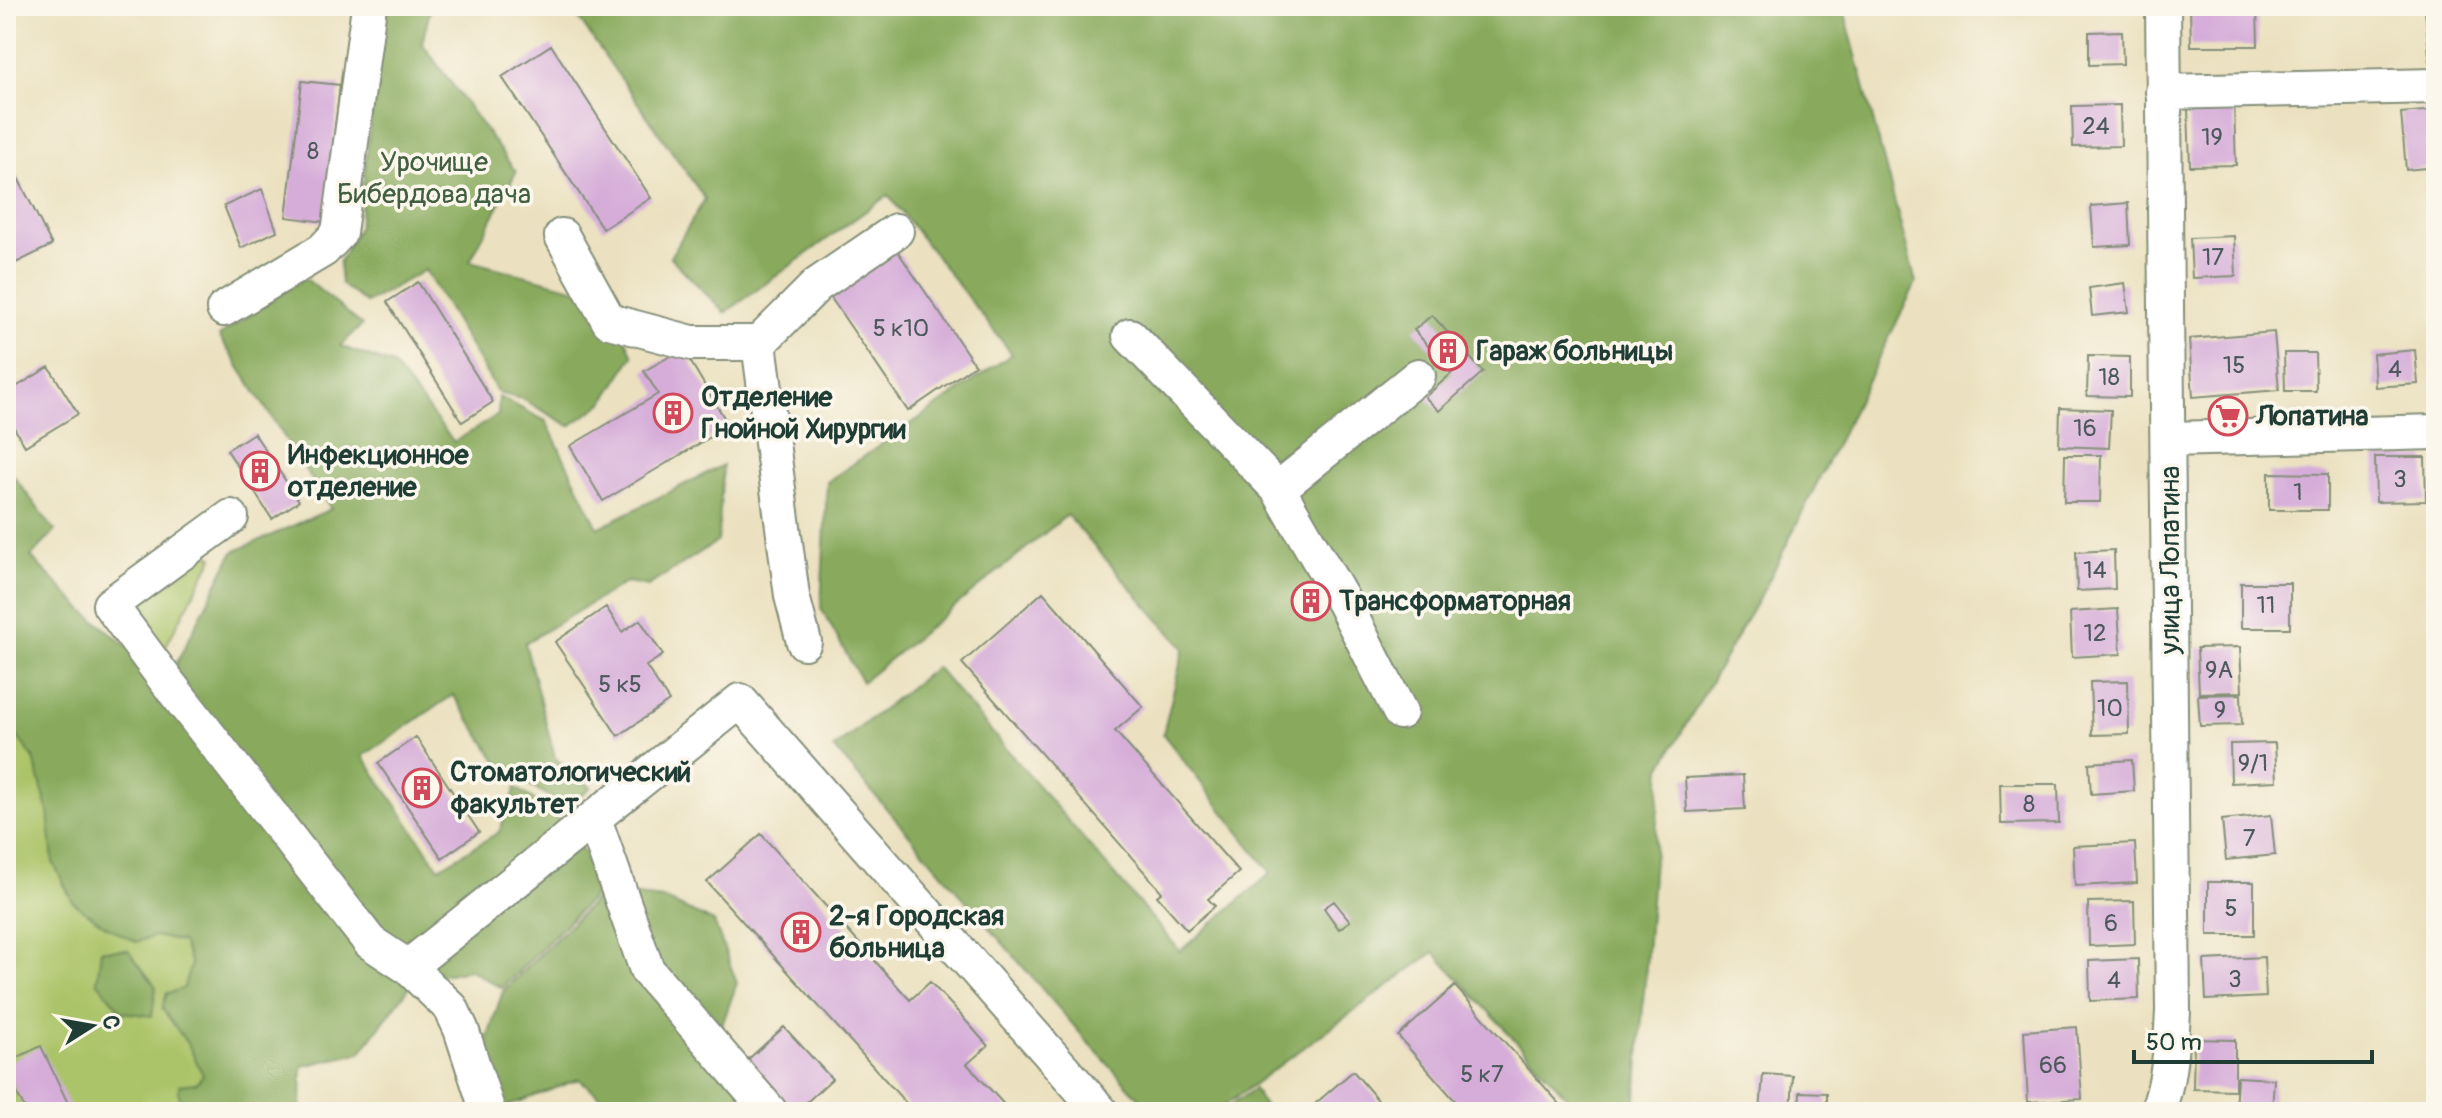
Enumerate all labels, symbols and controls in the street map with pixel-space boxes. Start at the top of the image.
house number: 24 [2082,112,2110,141]
house number: 19 [2201,123,2223,152]
house number: 8 [307,137,319,166]
park label: Урочище Бибердова дача [337,145,531,212]
house number: 17 [2202,243,2224,272]
house number: 5 к10 [873,314,929,343]
building icon: Гараж больницы [1427,330,1469,372]
place label: Гараж больницы [1476,334,1673,369]
house number: 15 [2223,351,2245,380]
house number: 4 [2388,355,2402,384]
house number: 18 [2098,363,2120,392]
place label: Отделение Гнойной Хирургии [701,380,906,447]
building icon: Отделение Гнойной Хирургии [652,392,694,434]
supermarket icon: Лопатина [2207,395,2249,437]
place label: Лопатина [2255,399,2369,434]
house number: 16 [2073,414,2097,443]
place label: Инфекционное отделение [287,438,470,505]
building icon: Инфекционное отделение [239,450,281,492]
house number: 3 [2393,465,2407,494]
street label: улица Лопатина [2153,466,2188,655]
house number: 1 [2293,478,2303,507]
house number: 14 [2083,556,2107,585]
building icon: Трансформаторная [1290,580,1332,622]
place label: Трансформаторная [1338,584,1571,619]
house number: 11 [2257,591,2275,620]
house number: 12 [2084,619,2106,648]
house number: 9А [2205,656,2233,685]
house number: 5 к5 [598,670,642,699]
house number: 10 [2097,694,2123,723]
house number: 9 [2214,696,2226,725]
house number: 9/1 [2238,749,2268,778]
place label: Стоматологический факультет [450,755,691,822]
building icon: Стоматологический факультет [401,767,443,809]
house number: 8 [2023,790,2035,819]
house number: 7 [2243,824,2256,853]
house number: 5 [2224,894,2238,923]
place label: 2-я Городская больница [829,899,1004,966]
house number: 6 [2104,909,2118,938]
building icon: 2-я Городская больница [780,911,822,953]
house number: 3 [2228,965,2242,994]
house number: 4 [2107,966,2121,995]
north arrow [52,986,132,1066]
text: С [96,1013,126,1032]
scale bar [2134,1014,2372,1064]
text: 50 m [2146,1028,2202,1057]
house number: 66 [2039,1051,2067,1080]
house number: 5 к7 [1460,1060,1504,1089]

